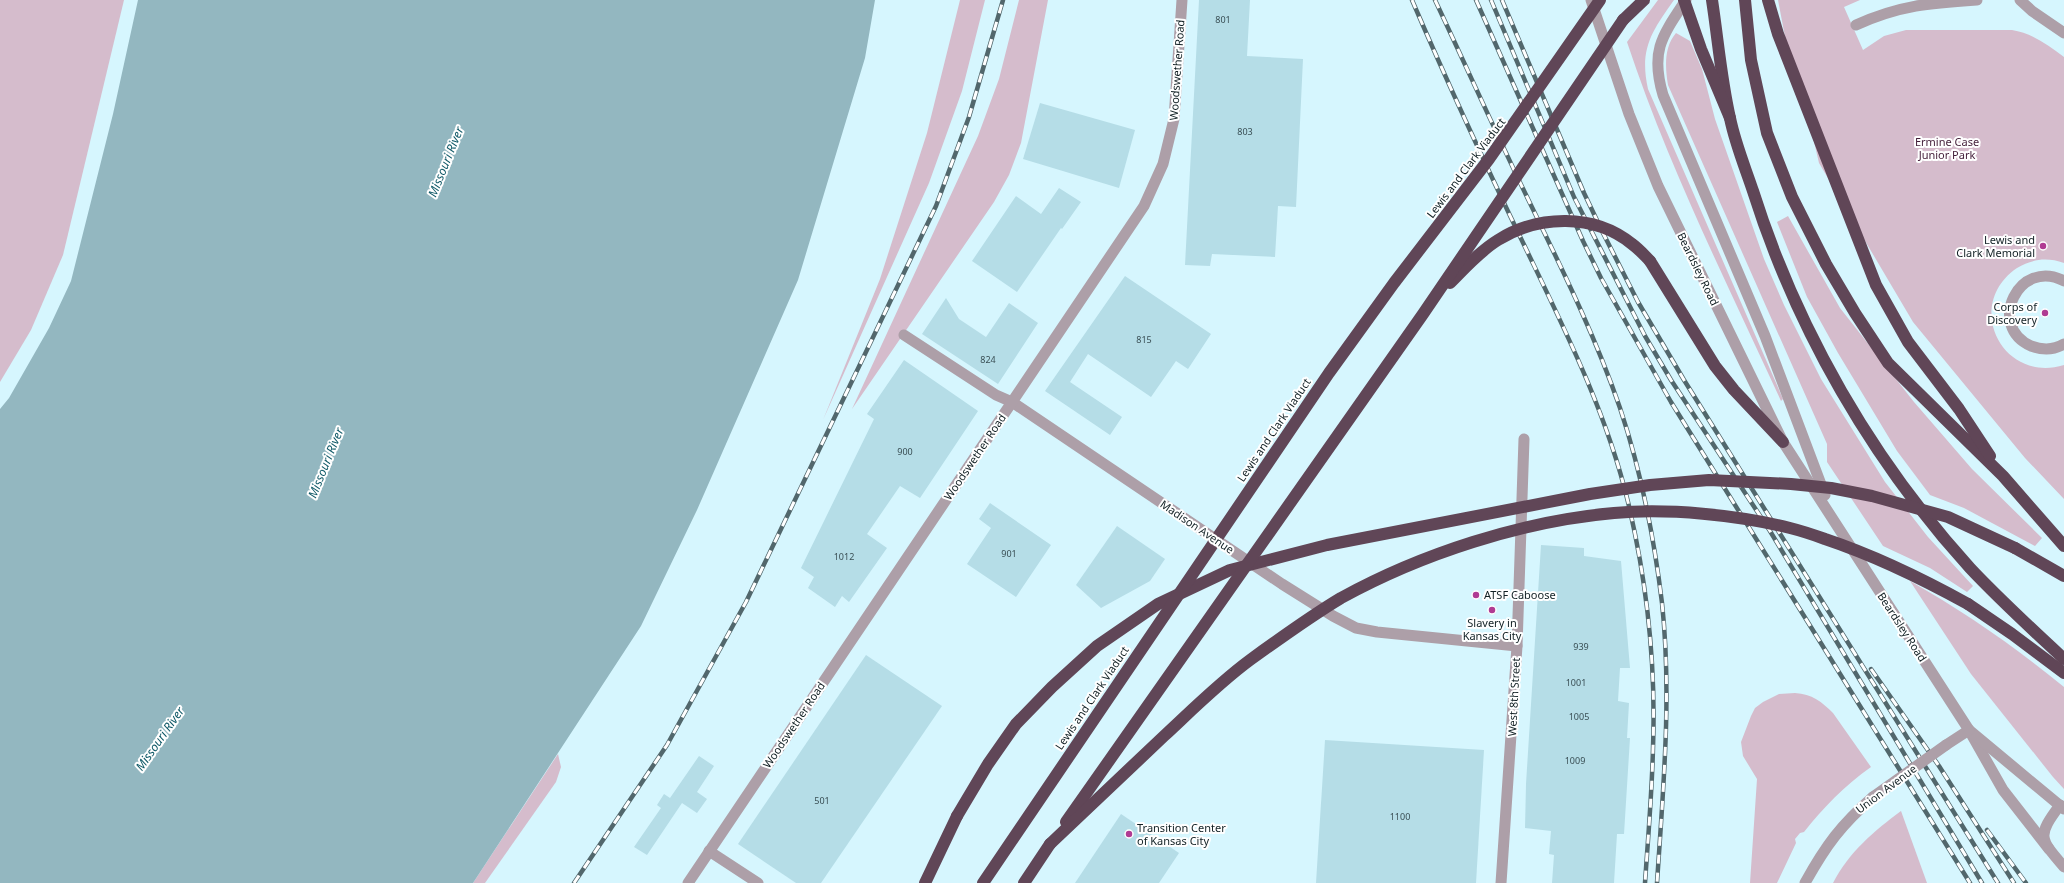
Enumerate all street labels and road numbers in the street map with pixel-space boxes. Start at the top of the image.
street label: Woodswether Road [1165,19,1188,121]
street label: Lewis and Clark Viaduct [1423,115,1508,221]
street label: Beardsley Road [1674,230,1723,308]
street label: Lewis and Clark Viaduct [1233,375,1314,484]
street label: Woodswether Road [940,411,1009,503]
street label: Madison Avenue [1157,496,1237,557]
street label: Beardsley Road [1874,589,1930,664]
street label: Lewis and Clark Viaduct [1051,643,1132,752]
street label: West 8th Street [1504,657,1523,737]
street label: Woodswether Road [759,679,828,771]
street label: Union Avenue [1852,761,1919,816]

